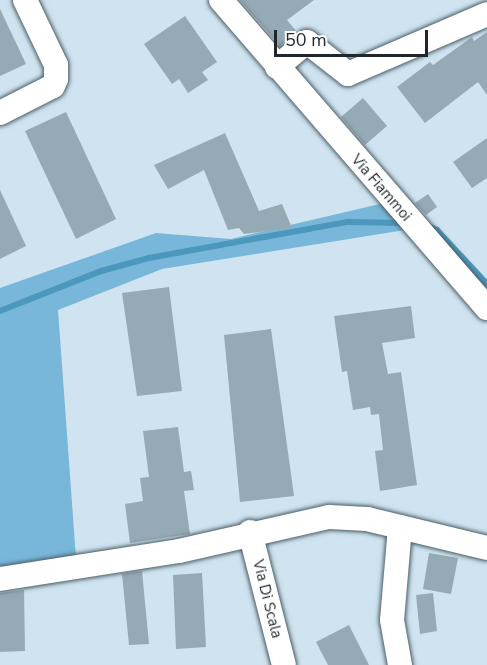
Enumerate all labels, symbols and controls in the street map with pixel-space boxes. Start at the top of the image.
scale bar [277,18,432,56]
text: 50 m [285,28,327,52]
street label: Via Fiammoi [347,151,415,225]
street label: Via Di Scala [249,558,285,640]

